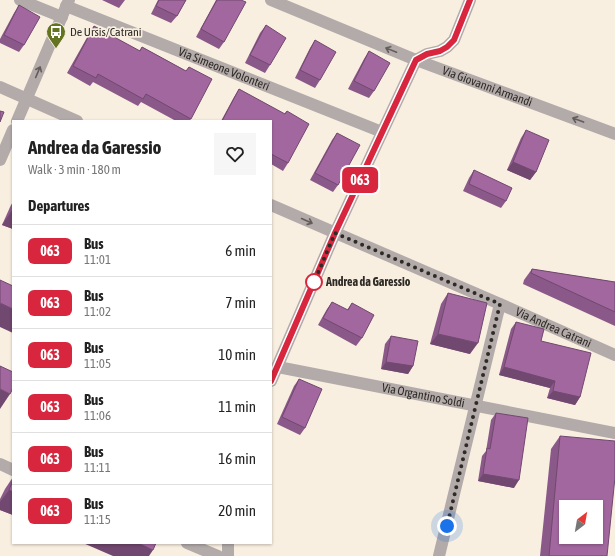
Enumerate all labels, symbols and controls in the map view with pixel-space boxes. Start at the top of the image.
bus stop icon: De Ursis/Catrani [45,21,67,49]
place label: De Ursis/Catrani [70,25,142,39]
street label: Via Simeone Volonteri [176,44,272,93]
one-way arrow [386,45,398,53]
street label: Via Giovanni Armandi [440,63,534,110]
one-way arrow [35,67,42,79]
one-way arrow [573,116,585,124]
button: heart [214,133,256,175]
text: Andrea da Garessio [28,136,162,158]
text: Walk · 3 min · 180 m [28,162,121,177]
line badge: 063 [337,167,383,193]
text: 063 [350,172,370,188]
text: Departures [28,197,90,214]
one-way arrow [300,218,312,225]
text: Bus [84,235,104,252]
text: 6 min [225,242,256,259]
text: 063 [40,243,60,259]
text: 11:01 [84,252,111,267]
marker: Andrea da Garessio [305,273,323,291]
place label: Andrea da Garessio [325,275,411,289]
text: Bus [84,287,104,304]
text: 7 min [225,294,256,311]
text: 063 [40,295,60,311]
text: 11:02 [84,304,111,319]
street label: Via Andrea Catrani [513,305,594,351]
text: Bus [84,339,104,356]
text: 10 min [218,346,256,363]
text: 063 [40,347,60,363]
text: 11:05 [84,356,111,371]
street label: Via Organtino Soldi [381,381,466,410]
text: Bus [84,391,104,408]
text: 11 min [218,398,256,415]
text: 063 [40,399,60,415]
text: 11:06 [84,408,111,423]
text: Bus [84,443,104,460]
text: 16 min [218,450,256,467]
text: 063 [40,451,60,467]
text: 11:11 [84,460,111,475]
text: Bus [84,495,104,512]
north arrow [559,500,603,544]
map controls [559,500,603,544]
text: 20 min [218,502,256,519]
text: 063 [40,503,60,519]
text: 11:15 [84,512,111,527]
your location [437,516,457,536]

